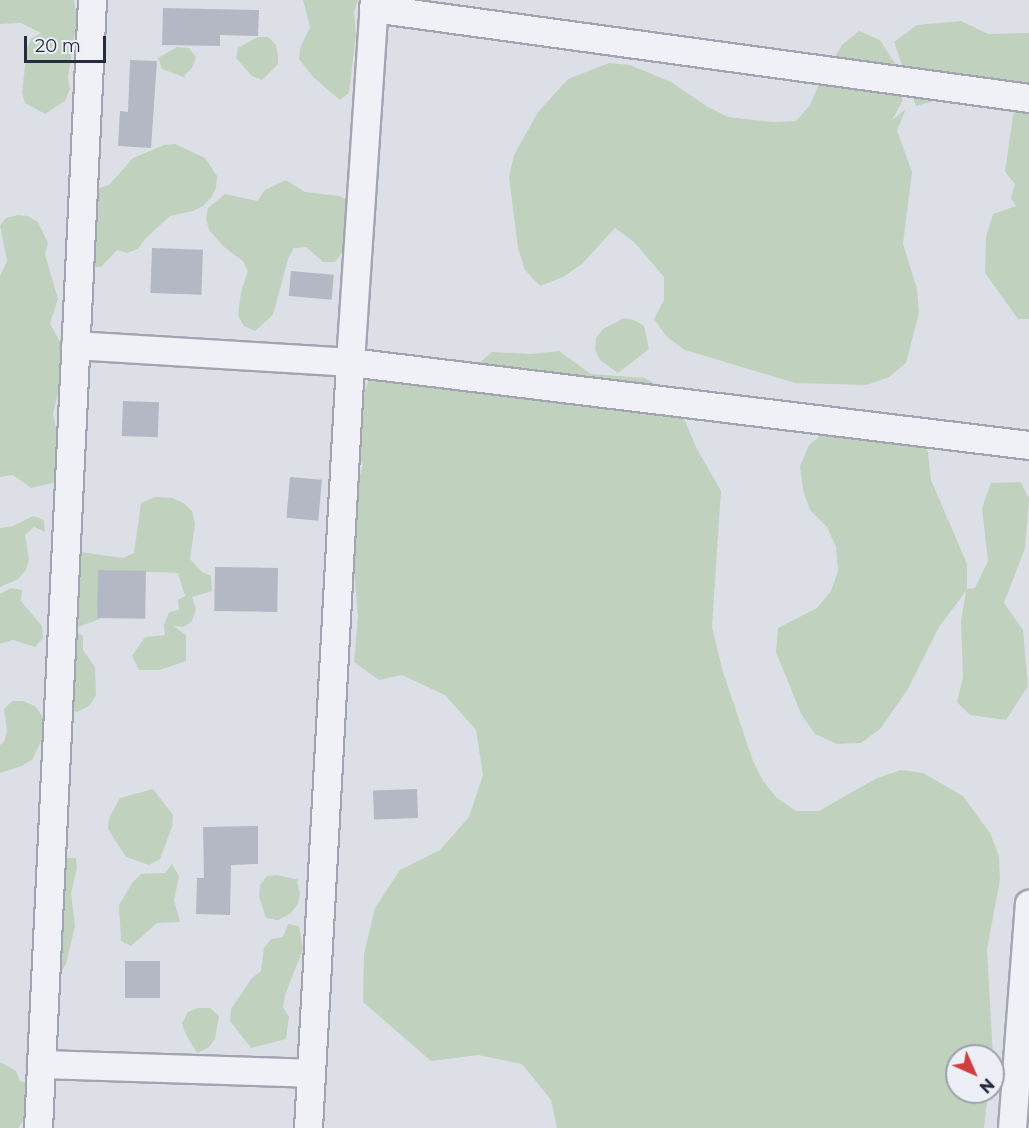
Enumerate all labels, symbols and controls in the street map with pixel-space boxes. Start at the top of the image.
scale bar [27,24,110,62]
text: 20 m [35,35,81,57]
north arrow [945,1044,1005,1104]
text: N [975,1074,998,1097]

